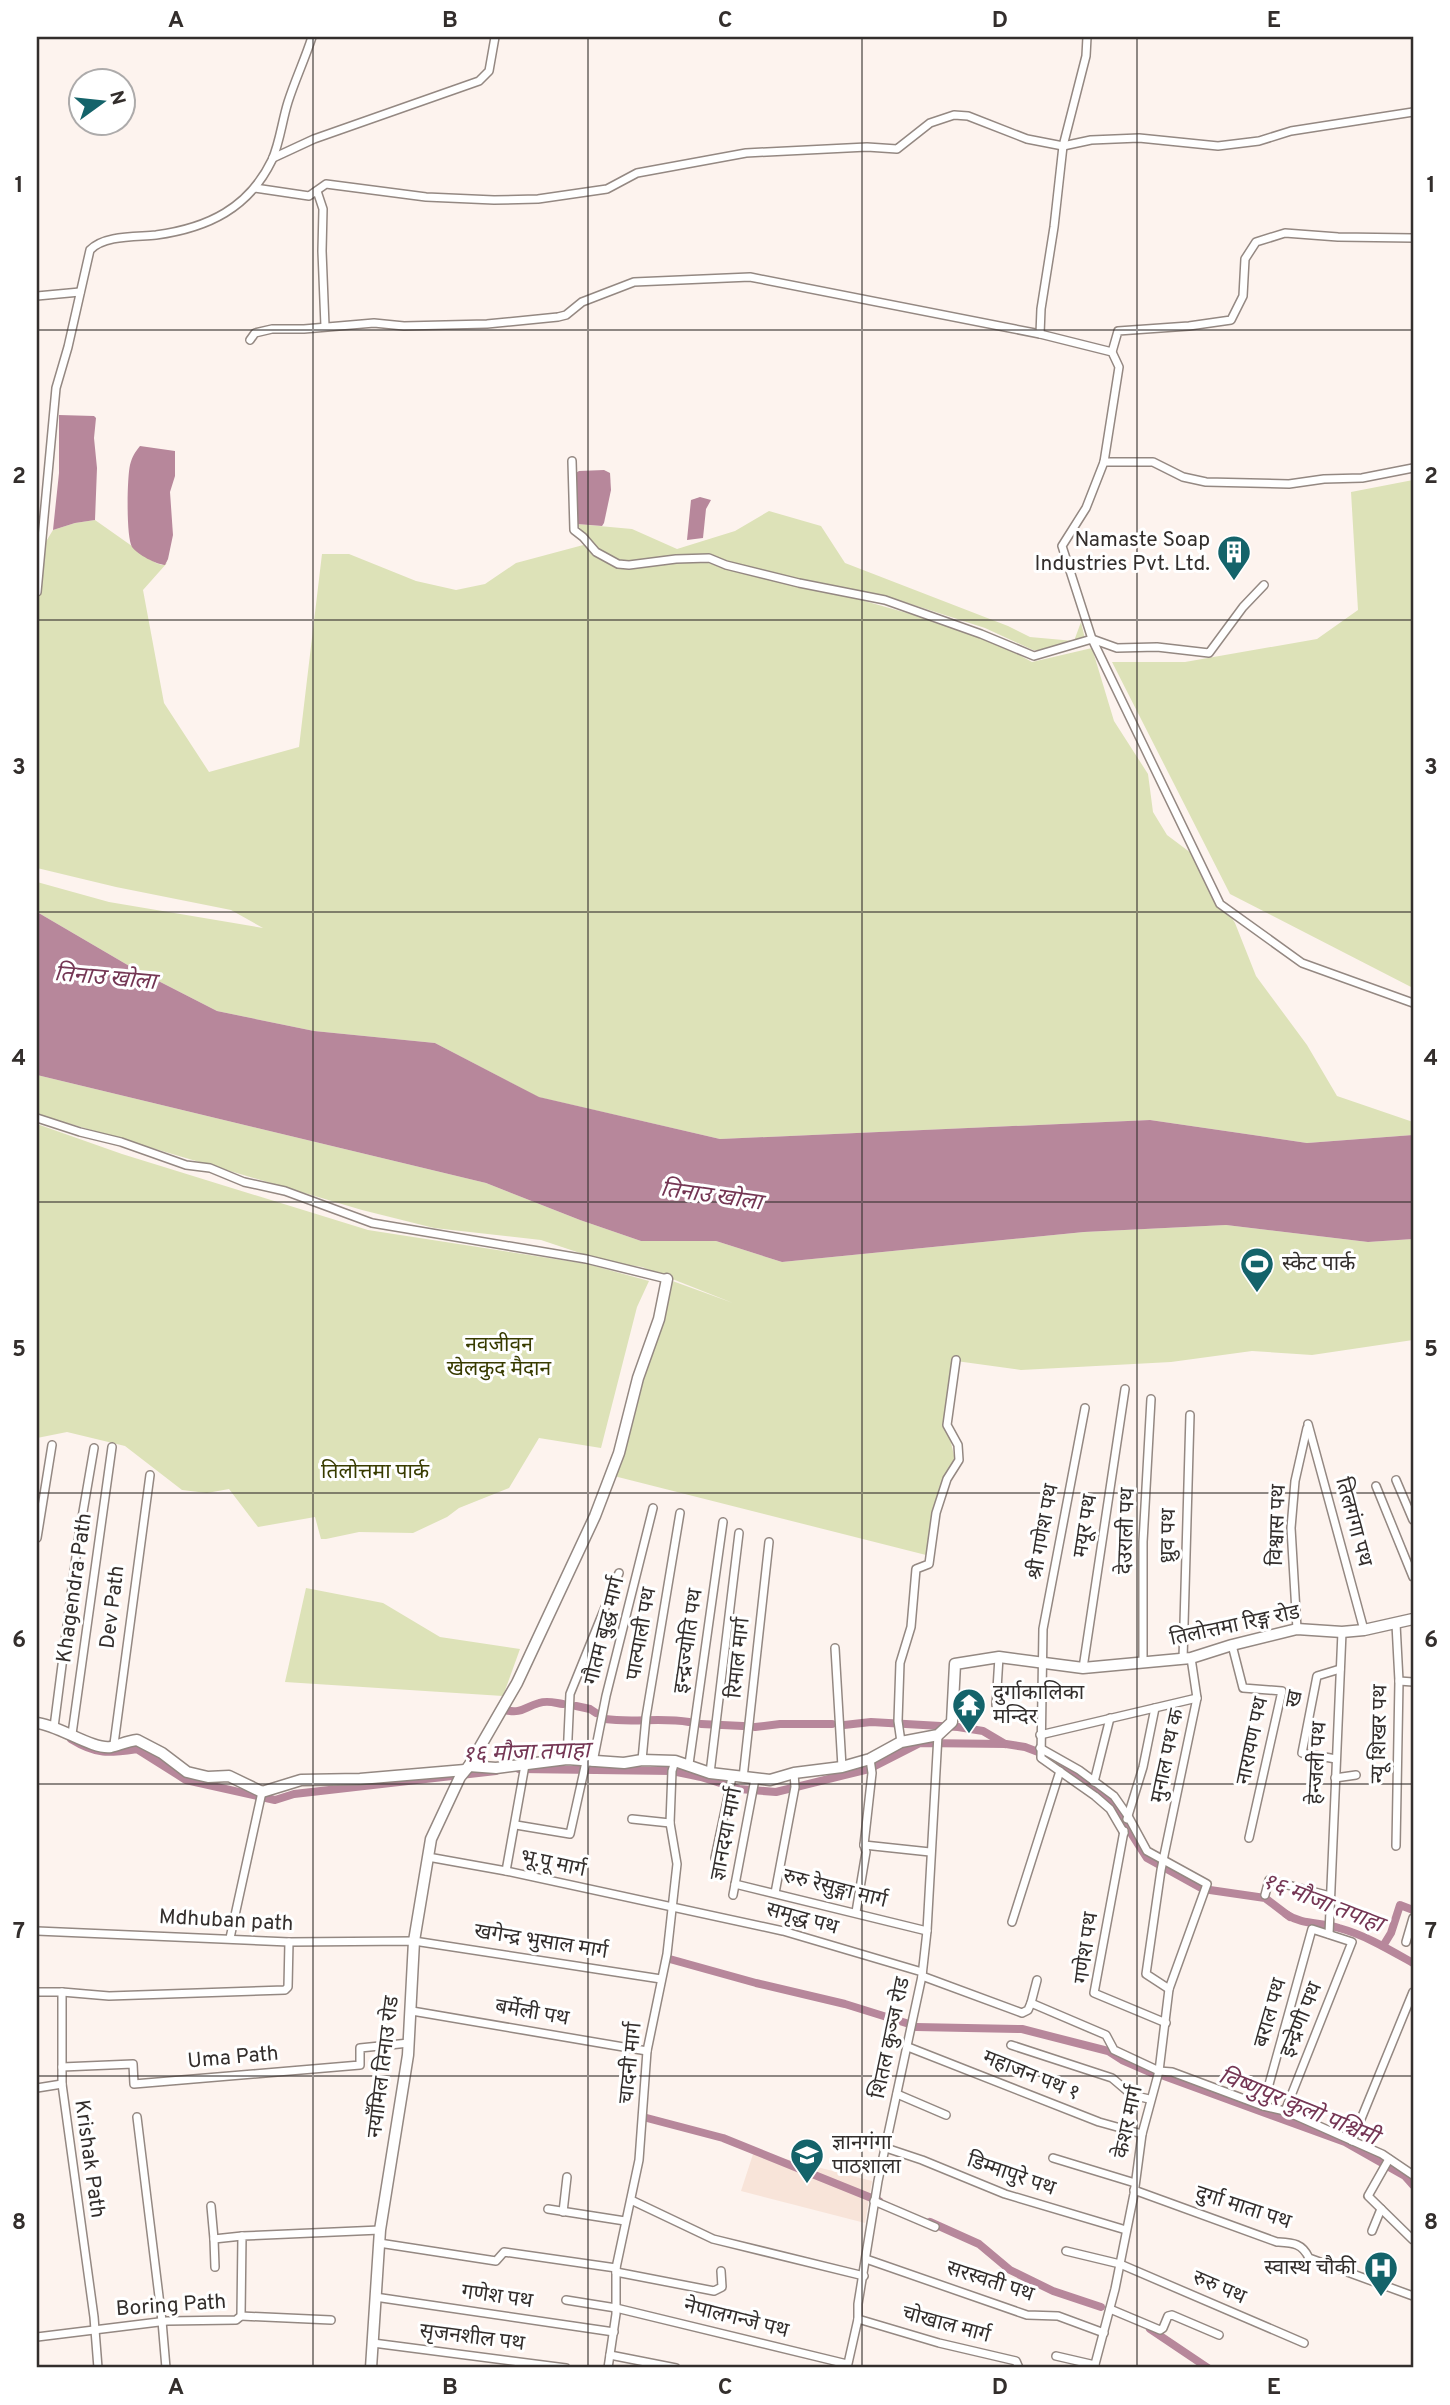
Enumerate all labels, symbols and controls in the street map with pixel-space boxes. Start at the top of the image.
text: A [168,7,184,36]
text: B [442,7,458,36]
text: C [718,7,732,36]
text: D [992,7,1008,36]
text: E [1267,7,1281,36]
north arrow [66,66,136,136]
text: N [103,88,130,108]
text: 1 [14,172,24,201]
text: 1 [1426,172,1436,201]
text: 2 [12,463,26,492]
text: 2 [1424,463,1438,492]
place label: Namaste Soap Industries Pvt. Ltd. [1034,527,1210,578]
building icon: Namaste Soap Industries Pvt. Ltd. [1215,533,1253,582]
text: 3 [12,754,26,783]
text: 3 [1424,754,1438,783]
water label: तिनाउ खोला [53,959,161,998]
text: 4 [12,1045,26,1074]
text: 4 [1424,1045,1438,1074]
water label: तिनाउ खोला [658,1175,768,1219]
sports icon: स्केट पार्क [1238,1245,1276,1294]
place label: स्केट पार्क [1282,1251,1356,1278]
park label: नवजीवन खेलकुद मैदान [447,1332,552,1383]
text: 5 [12,1336,26,1365]
text: 5 [1424,1336,1438,1365]
park label: तिलोत्तमा पार्क [321,1459,430,1486]
street label: तिलगंगा पथ [1328,1475,1378,1570]
street label: श्री गणेश पथ [1022,1481,1066,1582]
street label: विश्वास पथ [1263,1483,1293,1566]
street label: देउराली पथ [1112,1487,1142,1575]
street label: मयूर पथ [1068,1492,1104,1560]
street label: ध्रुव पथ [1155,1508,1183,1564]
street label: Khagendra Path [51,1511,99,1665]
street label: Dev Path [95,1564,131,1650]
street label: गौतम बुद्ध मार्ग [579,1573,632,1688]
street label: पाल्पाली पथ [621,1585,664,1682]
street label: इन्द्रज्योति पथ [668,1586,710,1695]
street label: तिलोत्तमा रिङ्ग रोड [1168,1599,1303,1653]
street label: रिमाल मार्ग [721,1615,757,1700]
text: 6 [12,1627,26,1656]
text: 6 [1424,1627,1438,1656]
place label: दुर्गाकालिका मन्दिर [993,1680,1085,1731]
street label: न्यू शिखर पथ [1366,1684,1394,1784]
temple icon: दुर्गाकालिका मन्दिर [950,1686,988,1735]
street label: ख [1280,1687,1310,1710]
street label: नारायण पथ [1231,1694,1276,1787]
street label: मुनाल पथ क [1145,1706,1191,1805]
street label: हेन्जली पथ [1302,1720,1334,1805]
water label: १६ मौजा तपाहा [462,1736,594,1771]
street label: ज्ञानदया मार्ग [705,1784,749,1883]
street label: भू.पू मार्ग [518,1844,589,1884]
street label: रुरु रेसुङ्गा मार्ग [780,1863,891,1915]
water label: १६ मौजा तपाहा [1257,1867,1391,1942]
street label: समृद्ध पथ [763,1896,842,1942]
street label: Mdhuban path [158,1904,294,1938]
street label: गणेश पथ [1069,1910,1105,1985]
text: 7 [13,1918,25,1947]
street label: खगेन्द्र भुसाल मार्ग [472,1918,611,1966]
text: 7 [1425,1918,1437,1947]
street label: शितल कुञ्ज रोड [865,1974,917,2101]
street label: बराल पथ [1248,1975,1294,2051]
street label: इन्द्रेणी पथ [1275,1978,1330,2062]
street label: बर्मेली पथ [493,1993,572,2033]
street label: नयाँमिल तिनाउ रोड [362,1994,406,2139]
street label: चादनी मार्ग [613,2020,649,2105]
street label: Uma Path [186,2041,280,2075]
street label: महाजन पथ १ [978,2044,1084,2108]
water label: विष्णुपुर कुलो पश्चिमी [1214,2062,1386,2155]
street label: केशर मार्ग [1108,2082,1150,2161]
street label: Krishak Path [67,2098,111,2220]
place label: ज्ञानगंगा पाठशाला [832,2130,902,2181]
school or university icon: ज्ञानगंगा पाठशाला [788,2136,826,2185]
street label: डिम्मापुरे पथ [963,2147,1059,2203]
street label: दुर्गा माता पथ [1192,2180,1295,2236]
text: 8 [12,2209,26,2238]
text: 8 [1424,2209,1438,2238]
hospital icon: स्वास्थ चौकी [1362,2249,1400,2298]
street label: सरस्वती पथ [943,2255,1038,2309]
place label: स्वास्थ चौकी [1264,2255,1357,2282]
street label: रुरु पथ [1188,2265,1250,2311]
street label: गणेश पथ [460,2279,535,2315]
street label: Boring Path [115,2289,227,2323]
street label: नेपालगन्जे पथ [681,2293,792,2345]
street label: चोखाल मार्ग [899,2300,994,2350]
street label: सृजनशील पथ [418,2318,527,2358]
text: A [168,2374,184,2403]
text: B [442,2374,458,2403]
text: C [718,2374,732,2403]
text: D [992,2374,1008,2403]
text: E [1267,2374,1281,2403]

